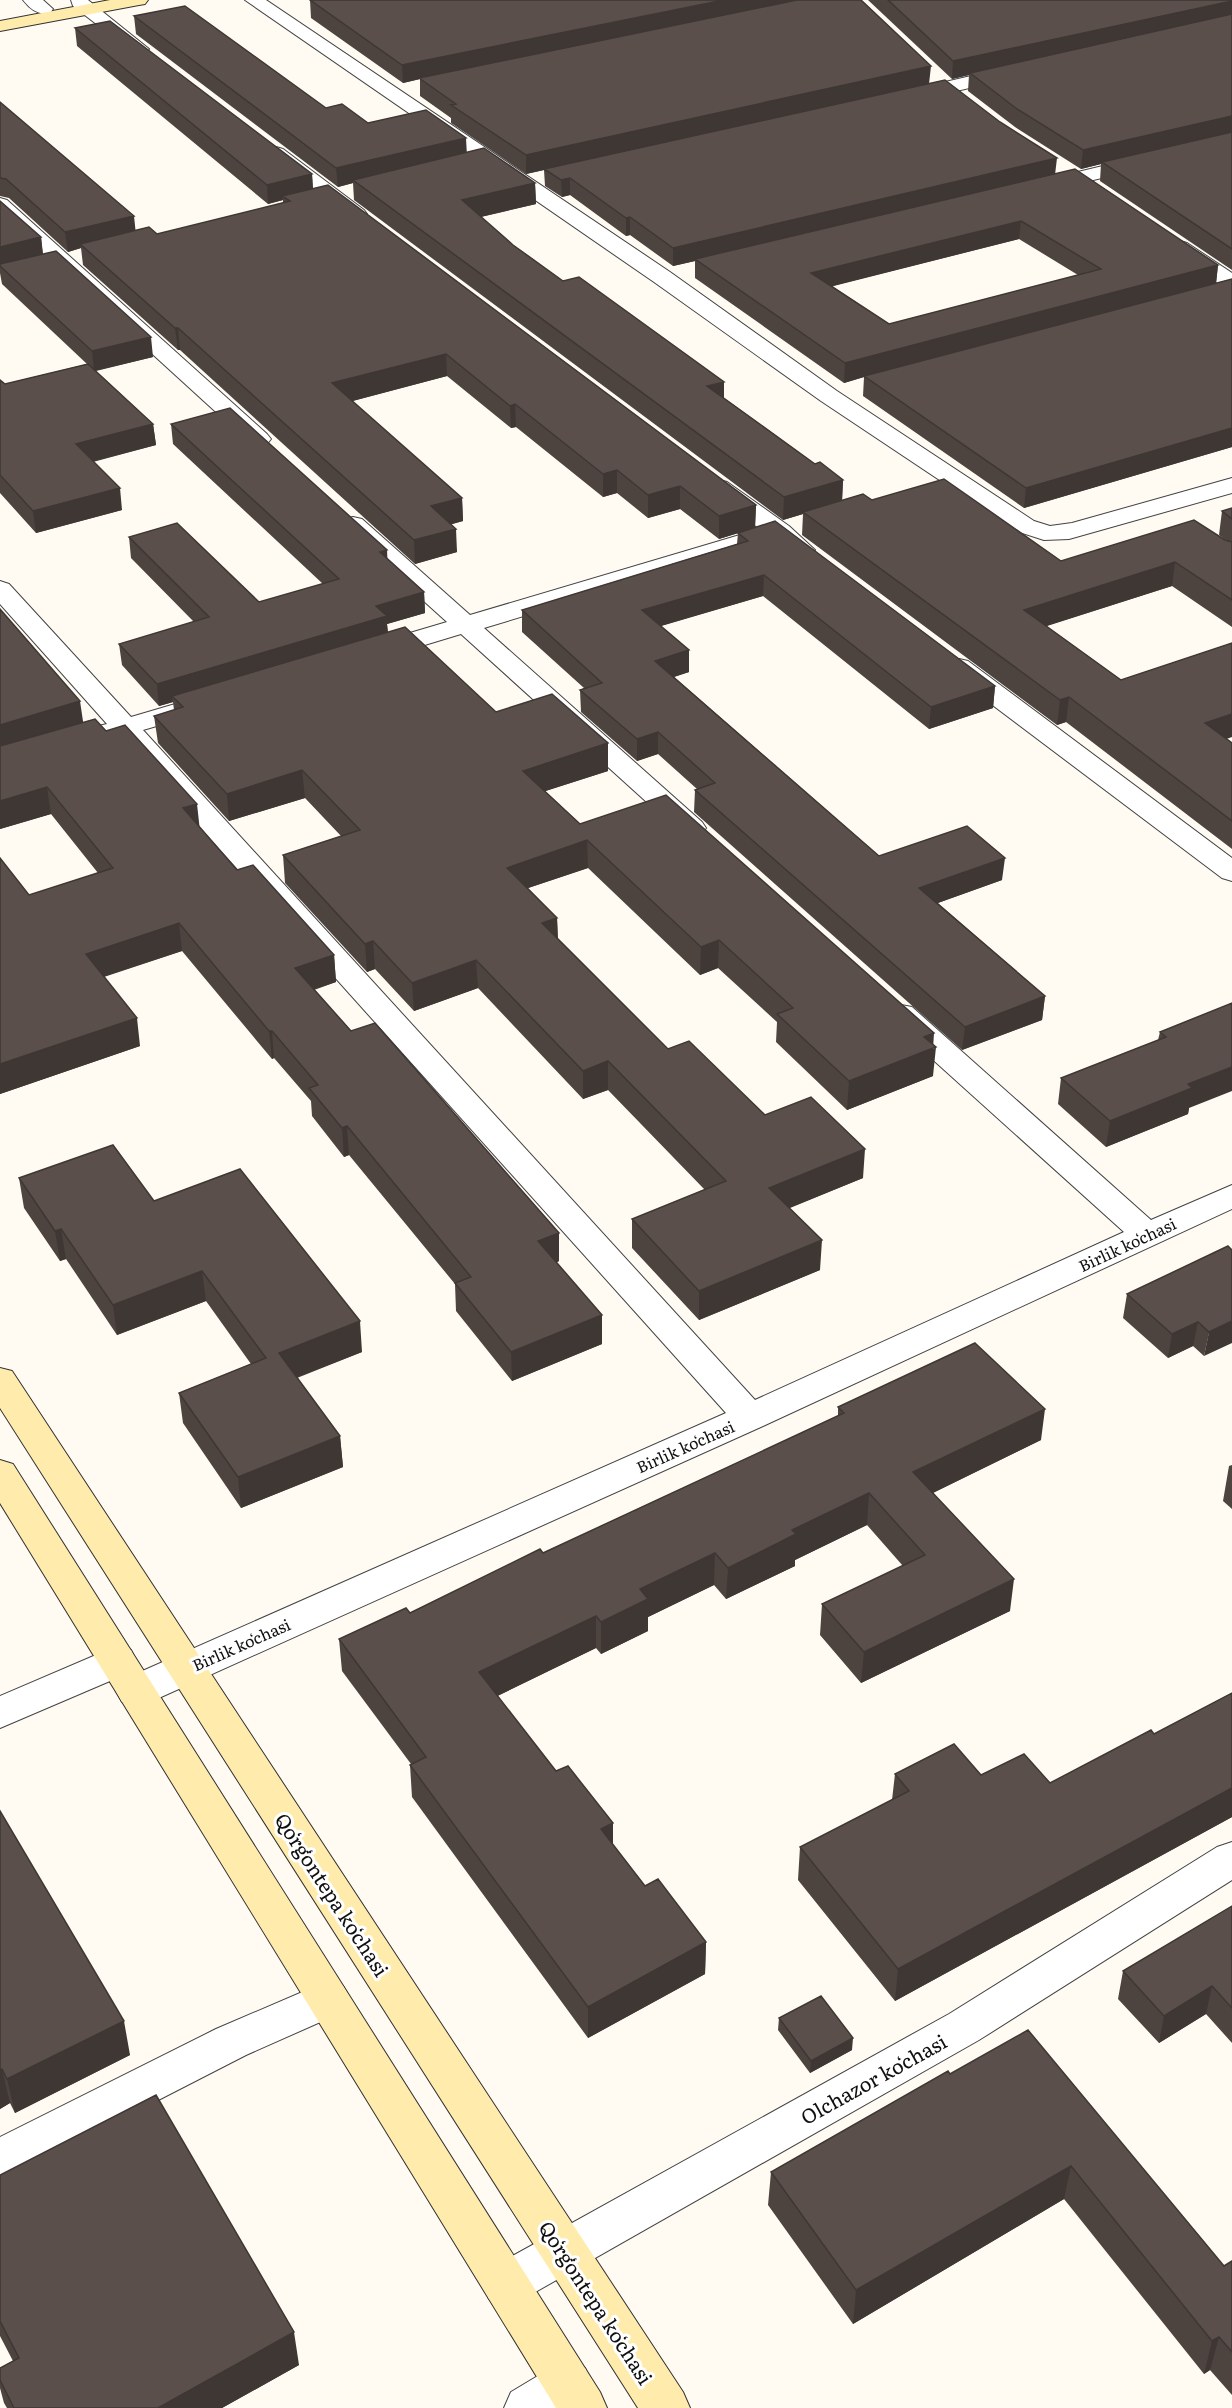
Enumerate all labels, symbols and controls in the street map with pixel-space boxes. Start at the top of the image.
street label: Birlik koʻchasi [1074,1211,1180,1277]
street label: Birlik koʻchasi [632,1414,738,1478]
street label: Birlik koʻchasi [188,1612,294,1676]
street label: Qoʻrgʻontepa koʻchasi [269,1806,398,1982]
street label: Olchazor koʻchasi [794,2025,952,2131]
street label: Qoʻrgʻontepa koʻchasi [533,2214,662,2390]

